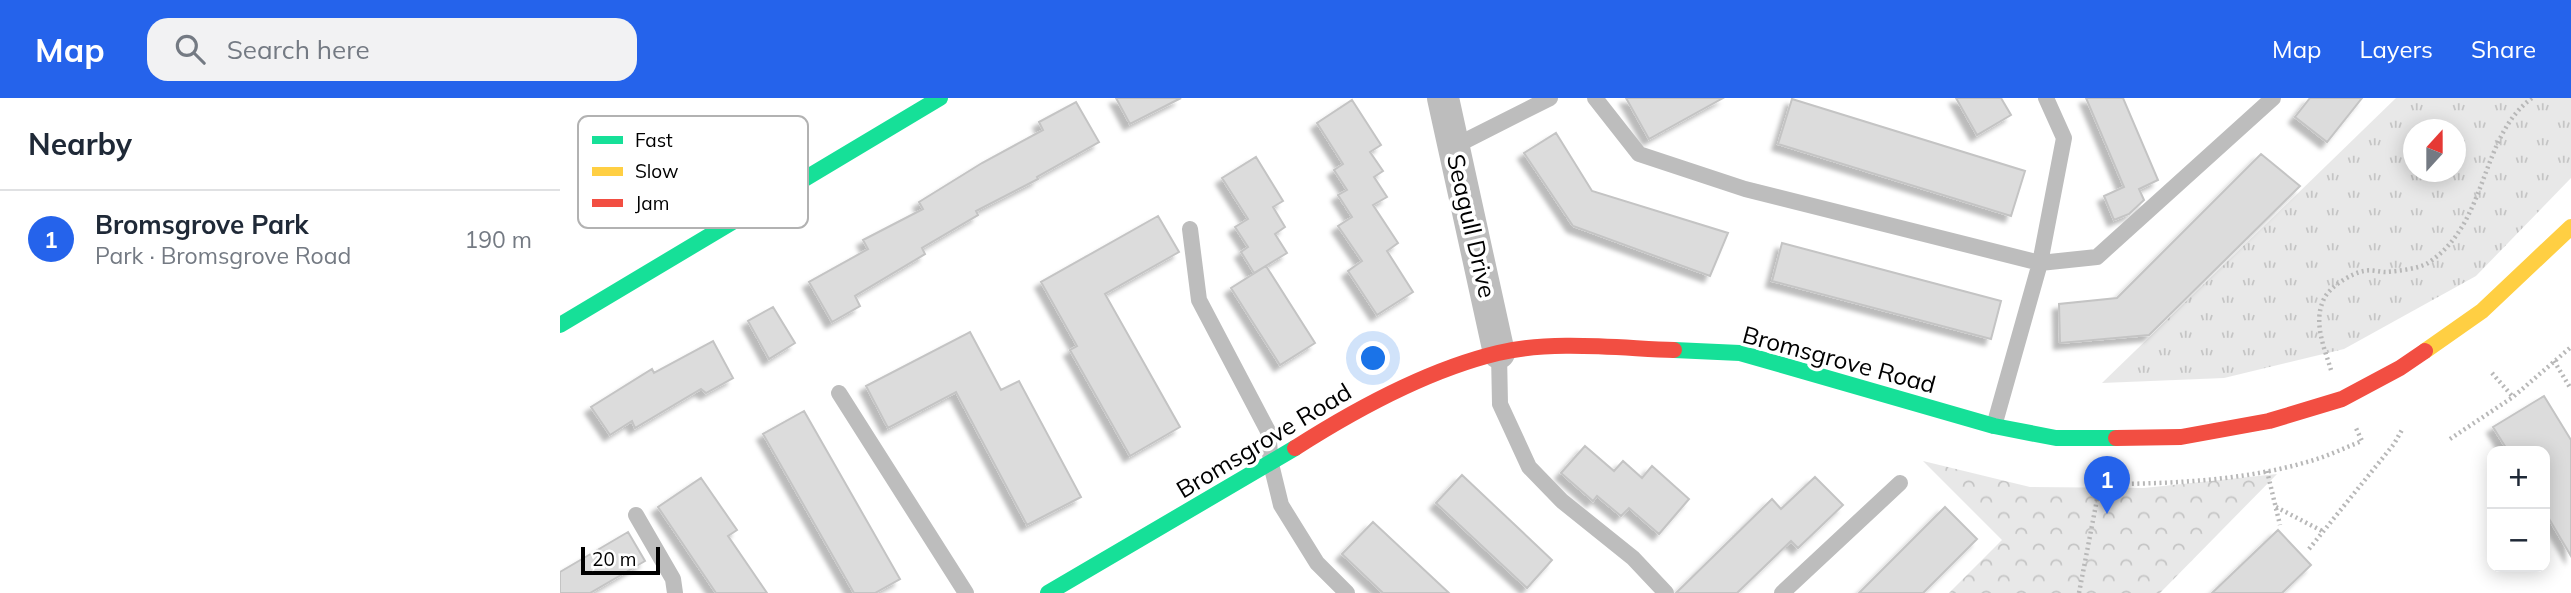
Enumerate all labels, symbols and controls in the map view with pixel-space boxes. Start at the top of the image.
search box [147,18,637,81]
text: Map [35,29,105,70]
icon: search [171,30,209,68]
text: Search here [227,33,370,66]
text: Map [2272,34,2321,64]
text: Layers [2359,34,2433,64]
text: Share [2471,34,2536,64]
legend [578,116,808,228]
north arrow [2403,119,2466,182]
text: Nearby [28,125,132,163]
text: Fast [635,128,673,152]
street label: Seagull Drive [1441,151,1503,300]
text: Slow [635,159,679,183]
text: Jam [635,191,669,215]
text: Bromsgrove Park [95,208,309,241]
text: 1 [44,225,58,254]
text: 190 m [464,225,532,254]
text: Park · Bromsgrove Road [95,241,351,270]
street label: Bromsgrove Road [1739,319,1939,399]
your location [1356,341,1390,375]
street label: Bromsgrove Road [1171,376,1356,504]
map controls [2487,446,2550,572]
button: + [2487,446,2550,509]
pin: 1 [2084,456,2130,514]
button: − [2487,509,2550,572]
scale bar [581,544,660,576]
text: 20 m [592,547,636,571]

